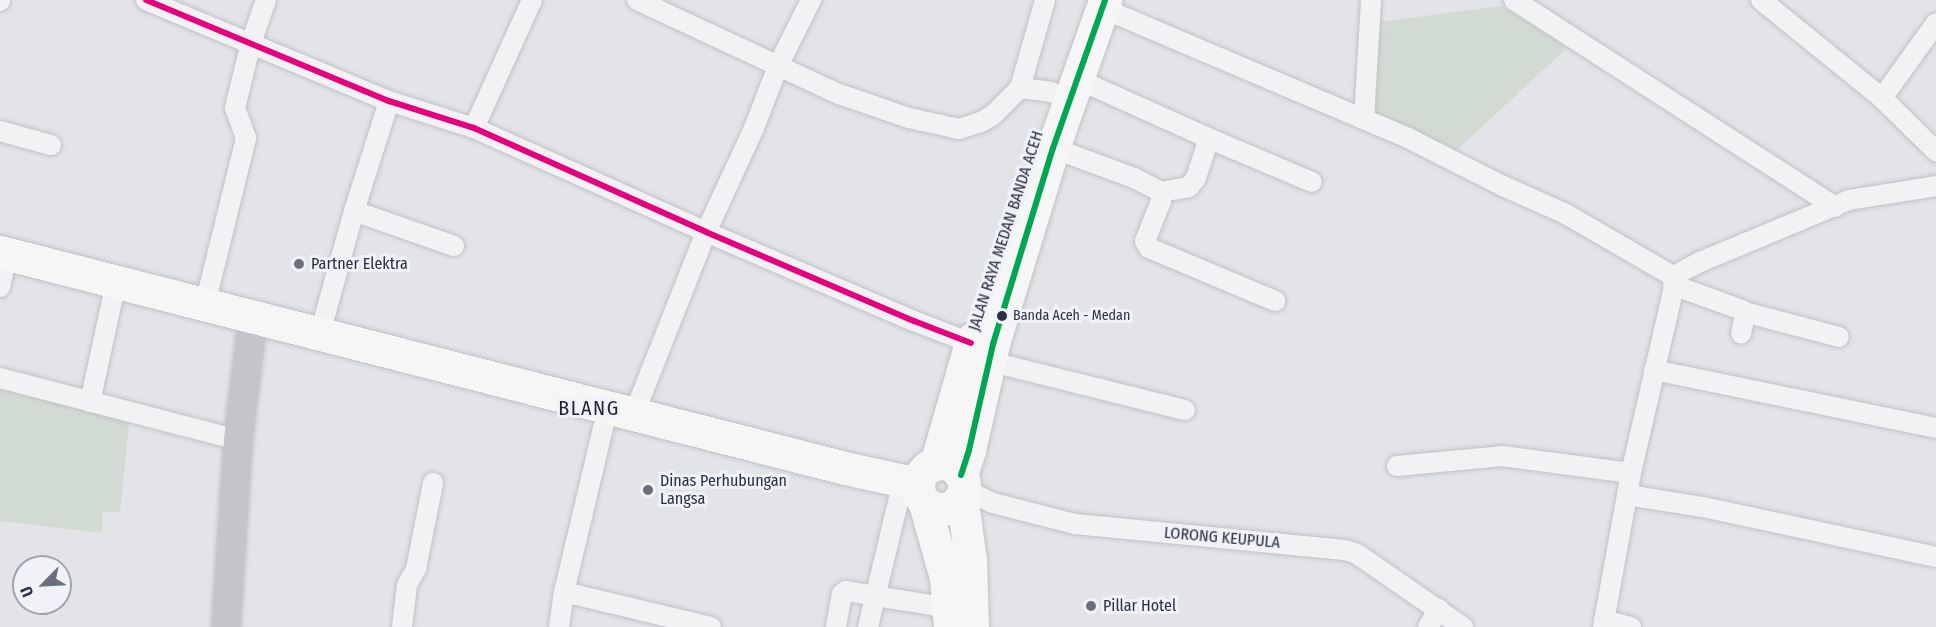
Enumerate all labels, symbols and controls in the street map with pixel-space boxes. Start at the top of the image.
street label: JALAN RAYA MEDAN BANDA ACEH [965,129,1047,333]
place label: Partner Elektra [311,254,408,274]
marker: Partner Elektra [292,257,306,271]
place label: Banda Aceh - Medan [1013,308,1130,324]
marker: Banda Aceh - Medan [996,310,1008,322]
district label: BLANG [558,396,620,420]
place label: Dinas Perhubungan Langsa [660,471,787,509]
marker: Dinas Perhubungan Langsa [641,483,655,497]
street label: LORONG KEUPULA [1163,523,1281,553]
north arrow [12,555,72,615]
text: U [16,584,38,600]
place label: Pillar Hotel [1103,596,1176,616]
marker: Pillar Hotel [1084,599,1098,613]

